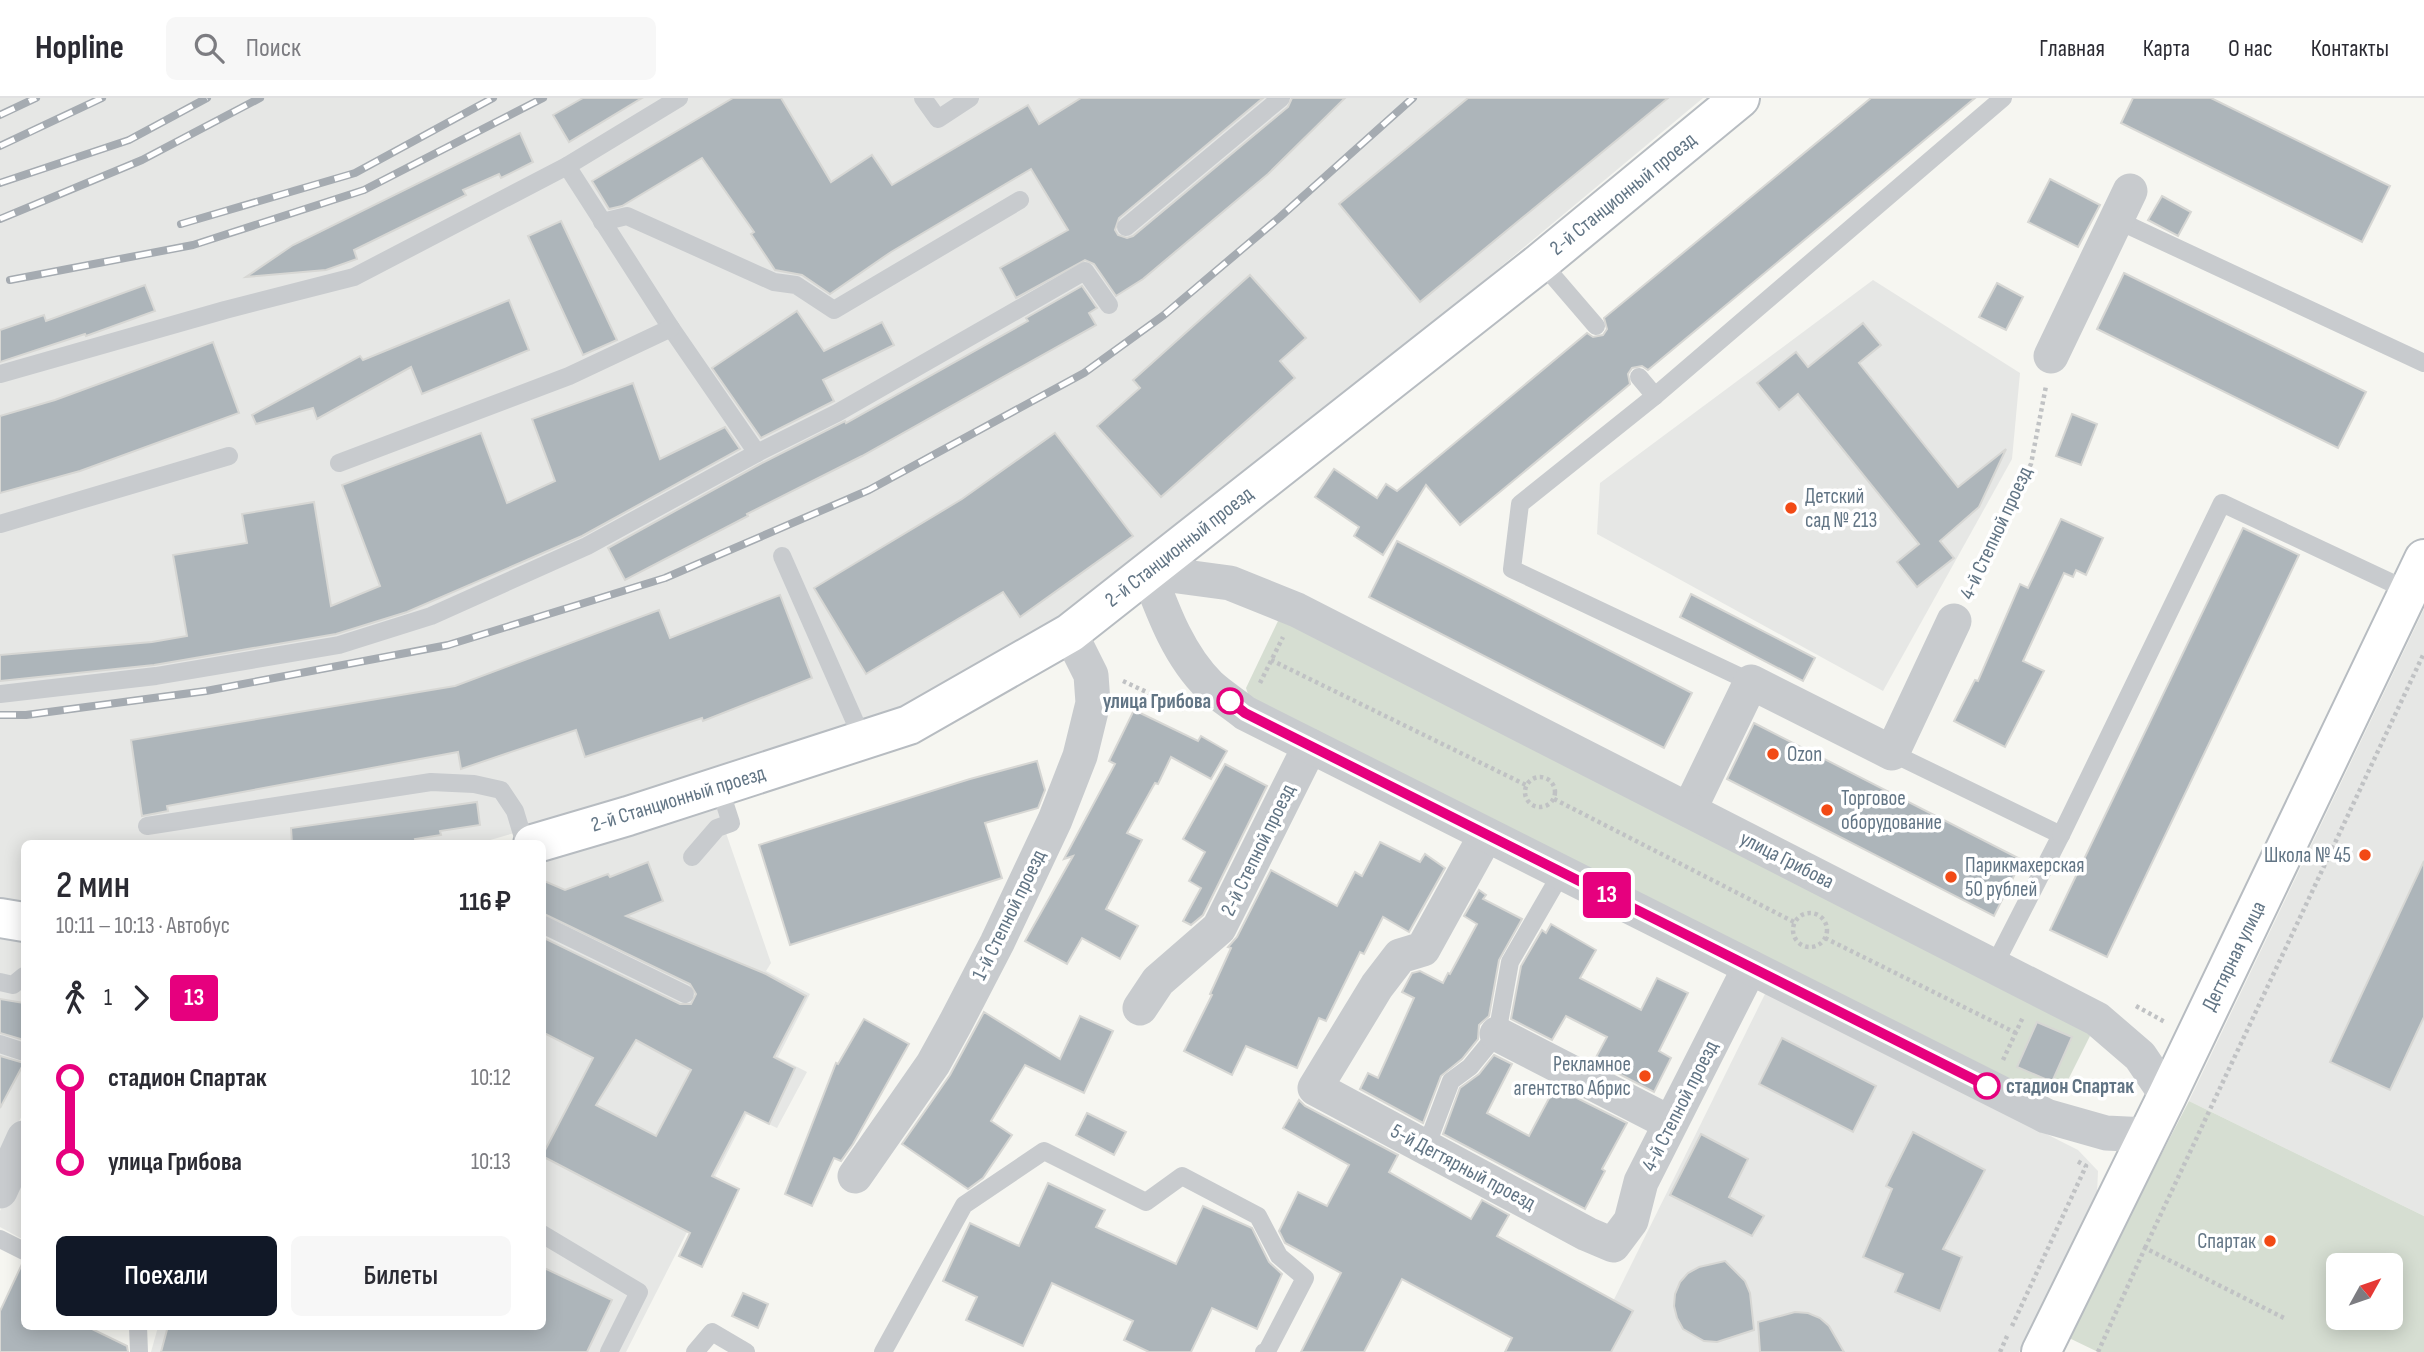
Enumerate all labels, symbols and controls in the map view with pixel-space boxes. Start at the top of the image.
search box [166,17,656,80]
text: Hopline [35,28,124,68]
icon: search [190,29,228,67]
text: Поиск [246,33,301,64]
text: Главная [2039,34,2105,63]
text: Карта [2143,34,2190,63]
text: О нас [2228,34,2273,63]
text: Контакты [2311,34,2389,63]
street label: 2-й Станционный проезд [1545,127,1701,261]
street label: 4-й Степной проезд [1954,463,2038,603]
street label: 2-й Станционный проезд [1100,481,1258,613]
place label: Детский сад № 213 [1805,484,1877,533]
marker: Детский сад № 213 [1783,500,1799,516]
marker: улица Грибова [1217,688,1243,714]
place label: улица Грибова [1103,689,1211,714]
place label: Ozon [1787,742,1822,767]
marker: Ozon [1765,746,1781,762]
street label: 2-й Станционный проезд [588,761,768,837]
street label: 2-й Степной проезд [1215,780,1301,920]
place label: Торговое оборудование [1841,786,1942,835]
marker: Торговое оборудование [1819,802,1835,818]
street label: улица Грибова [1736,826,1838,894]
place label: Школа № 45 [2264,843,2351,868]
street label: 1-й Степной проезд [967,846,1051,984]
marker: Школа № 45 [2357,847,2373,863]
place label: Парикмахерская 50 рублей [1965,853,2085,902]
text: 2 мин [56,863,130,908]
marker: Парикмахерская 50 рублей [1943,869,1959,885]
line badge: 13 [1576,872,1638,918]
text: 13 [1597,880,1617,909]
text: 116 ₽ [459,887,511,918]
street label: Дегтярная улица [2197,897,2271,1015]
text: 10:11 – 10:13 · Автобус [56,912,230,940]
icon: walk [56,979,94,1017]
icon: forward [122,979,160,1017]
text: 13 [184,983,204,1012]
text: 1 [104,984,112,1012]
street label: 4-й Степной проезд [1636,1036,1724,1176]
place label: Рекламное агентство Абрис [1514,1052,1631,1101]
text: стадион Спартак [108,1063,267,1094]
text: 10:12 [471,1064,511,1092]
marker: Рекламное агентство Абрис [1637,1068,1653,1084]
marker: стадион Спартак [1974,1073,2000,1099]
place label: стадион Спартак [2006,1074,2134,1099]
street label: 5-й Дегтярный проезд [1386,1118,1540,1216]
text: улица Грибова [108,1147,242,1178]
text: 10:13 [471,1148,511,1176]
place label: Спартак [2197,1229,2256,1254]
marker: Спартак [2262,1233,2278,1249]
button: Поехали [56,1236,277,1316]
button: Билеты [291,1236,511,1316]
north arrow [2326,1253,2403,1330]
map controls [2326,1253,2403,1330]

